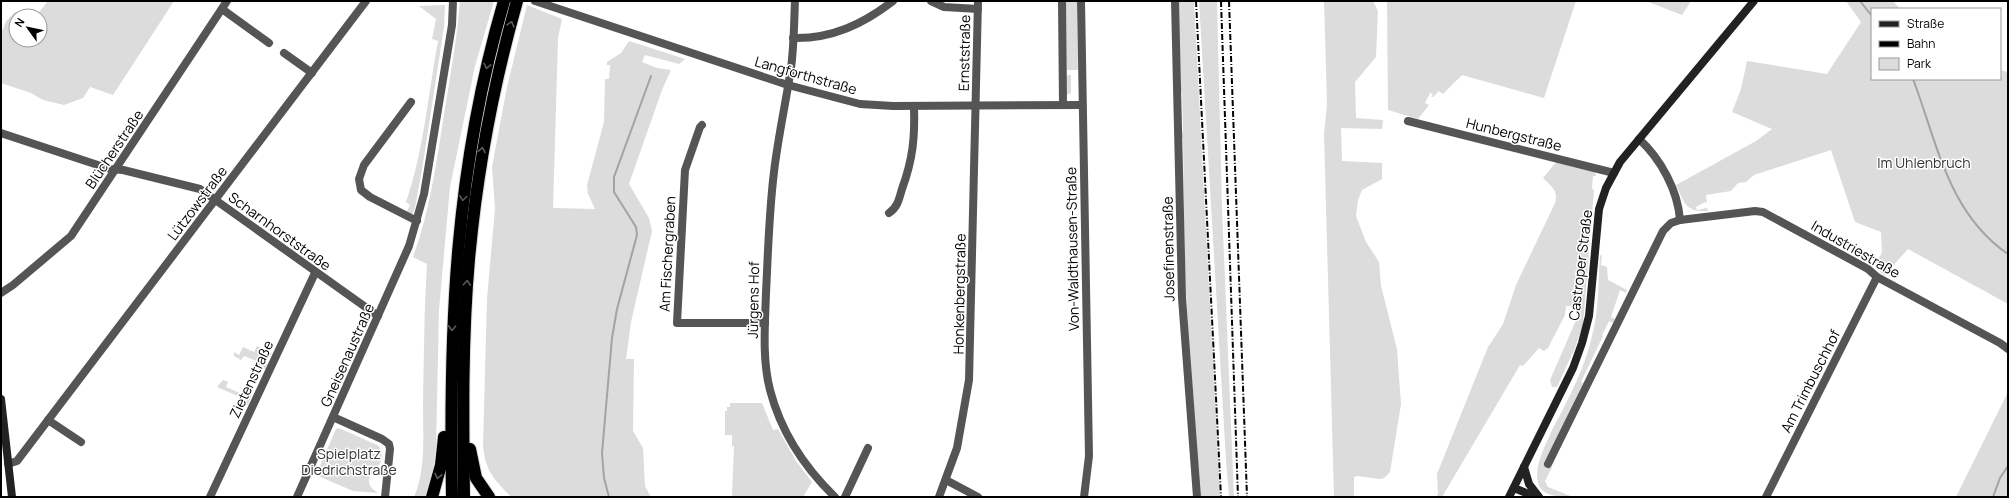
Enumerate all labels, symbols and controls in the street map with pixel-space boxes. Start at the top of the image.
north arrow [8,8,48,48]
legend [1871,8,2001,80]
text: N [11,15,28,30]
street label: Ernststraße [954,15,974,91]
text: Straße [1907,15,1944,32]
one-way arrow [506,20,515,27]
text: Bahn [1907,35,1935,52]
street label: Langforthstraße [753,51,859,99]
text: Park [1907,55,1932,72]
one-way arrow [483,62,492,69]
street label: Blücherstraße [81,106,147,192]
street label: Hunbergstraße [1464,113,1564,155]
one-way arrow [478,147,486,154]
park label: Im Uhlenbruch [1877,153,1971,172]
street label: Lützowstraße [163,162,231,244]
street label: Von-Waldthausen-Straße [1061,167,1083,331]
street label: Scharnhorststraße [225,187,335,275]
one-way arrow [459,195,468,201]
street label: Am Fischergraben [654,196,680,312]
street label: Josefinenstraße [1158,196,1178,302]
street label: Castroper Straße [1564,208,1596,322]
street label: Industriestraße [1808,216,1904,282]
street label: Honkenbergstraße [948,233,970,355]
street label: Jürgens Hof [743,261,763,339]
one-way arrow [463,280,472,286]
street label: Gneisenaustraße [316,300,378,410]
one-way arrow [448,325,456,331]
street label: Am Trimbuschhof [1776,326,1844,436]
street label: Zietenstraße [225,337,277,421]
park label: Spielplatz Diedrichstraße [301,444,397,479]
one-way arrow [435,473,443,479]

